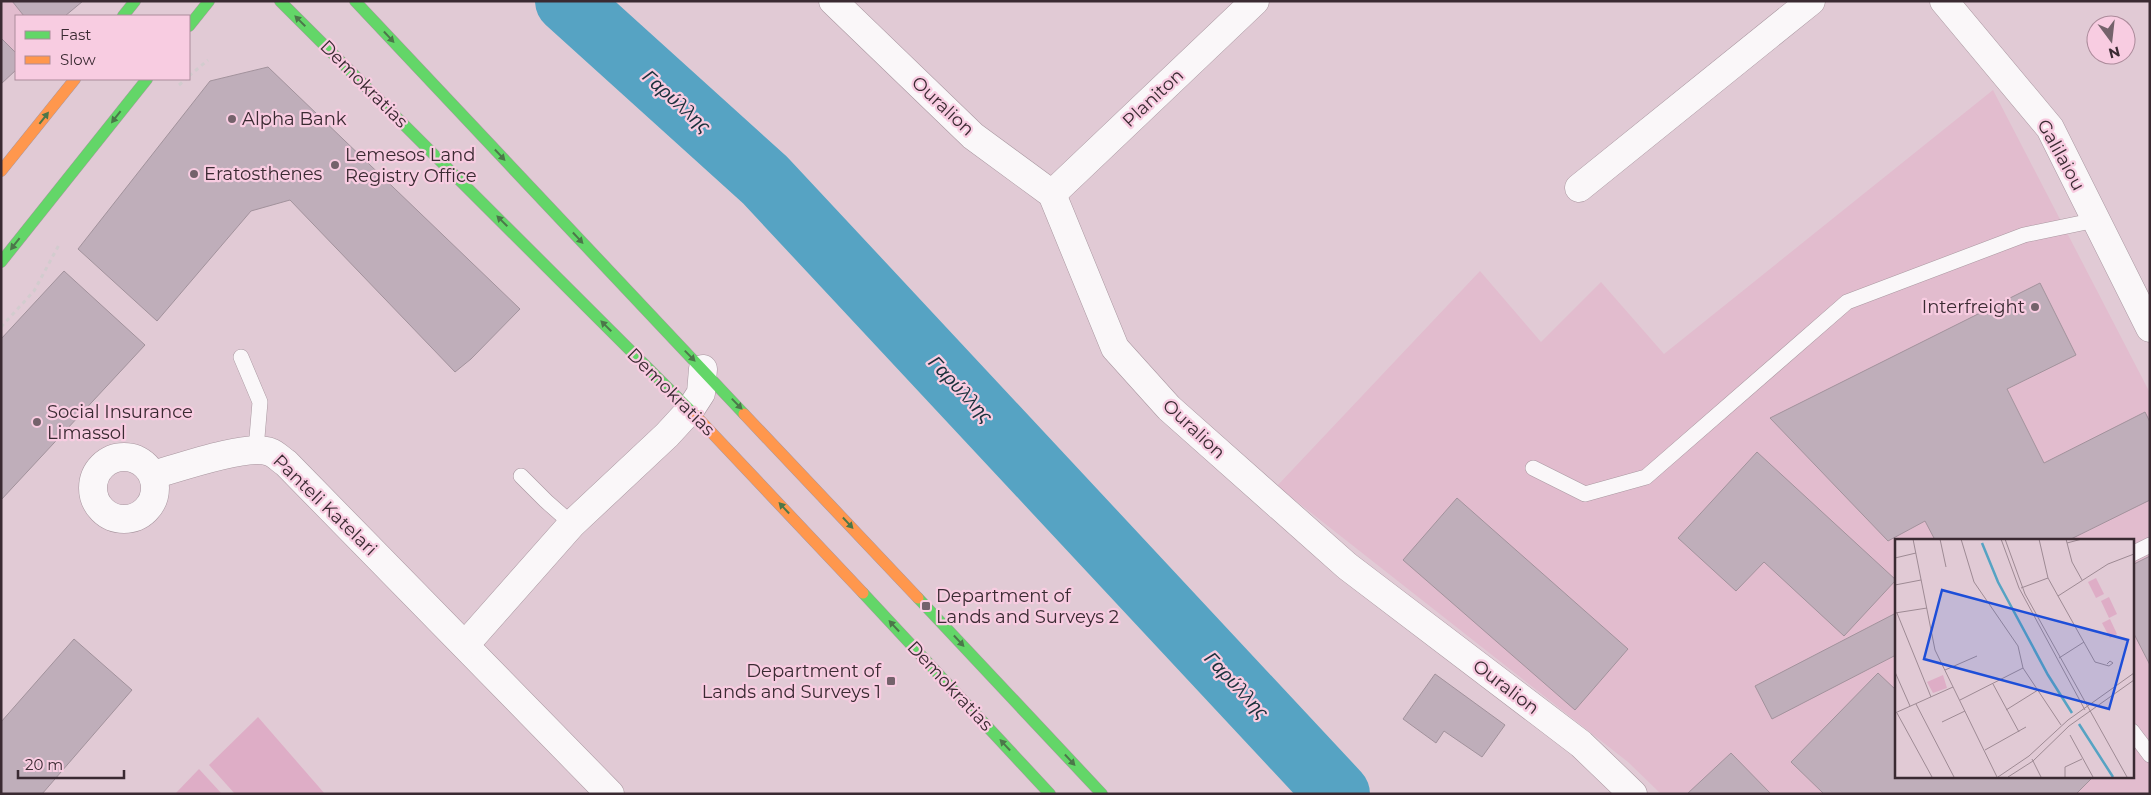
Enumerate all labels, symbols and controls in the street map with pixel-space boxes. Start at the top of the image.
legend [15,15,190,80]
one-way arrow [294,15,306,27]
north arrow [2086,15,2136,65]
text: Fast [60,25,91,44]
one-way arrow [383,30,395,42]
street label: Demokratias [315,35,413,133]
text: N [2107,42,2122,63]
text: Slow [60,50,96,69]
street label: Planiton [1118,64,1188,132]
water label: Γαρύλλης [638,65,716,138]
street label: Ouralion [907,72,979,140]
place label: Alpha Bank [242,108,347,130]
one-way arrow [111,110,122,123]
one-way arrow [38,112,49,125]
marker: Alpha Bank [226,113,238,125]
street label: Galilaiou [2032,116,2090,194]
place label: Lemesos Land Registry Office [345,144,477,187]
one-way arrow [494,149,506,161]
marker: Lemesos Land Registry Office [329,159,341,171]
place label: Eratosthenes [204,163,323,185]
marker: Eratosthenes [188,168,200,180]
one-way arrow [497,215,509,227]
one-way arrow [572,232,584,244]
one-way arrow [10,237,21,250]
place label: Interfreight [1922,296,2025,318]
marker: Interfreight [2029,301,2041,313]
one-way arrow [600,321,612,333]
street label: Demokratias [622,343,720,441]
one-way arrow [684,350,696,362]
water label: Γαρύλλης [924,351,998,428]
street label: Ouralion [1158,395,1230,463]
one-way arrow [731,398,743,410]
place label: Social Insurance Limassol [47,401,193,444]
marker: Social Insurance Limassol [31,416,43,428]
street label: Panteli Katelari [268,450,382,560]
one-way arrow [778,502,790,514]
one-way arrow [842,516,854,528]
inset map [1895,539,2134,778]
place label: Department of Lands and Surveys 2 [936,585,1119,628]
marker: Department of Lands and Surveys 2 [920,600,932,612]
one-way arrow [889,620,900,633]
one-way arrow [953,635,965,647]
street label: Demokratias [903,636,998,736]
water label: Γαρύλλης [1200,647,1274,724]
street label: Ouralion [1468,655,1544,719]
place label: Department of Lands and Surveys 1 [702,660,882,703]
marker: Department of Lands and Surveys 1 [885,675,897,687]
one-way arrow [999,740,1011,752]
scale bar [18,748,124,780]
one-way arrow [1064,754,1076,766]
text: 20 m [25,755,63,774]

